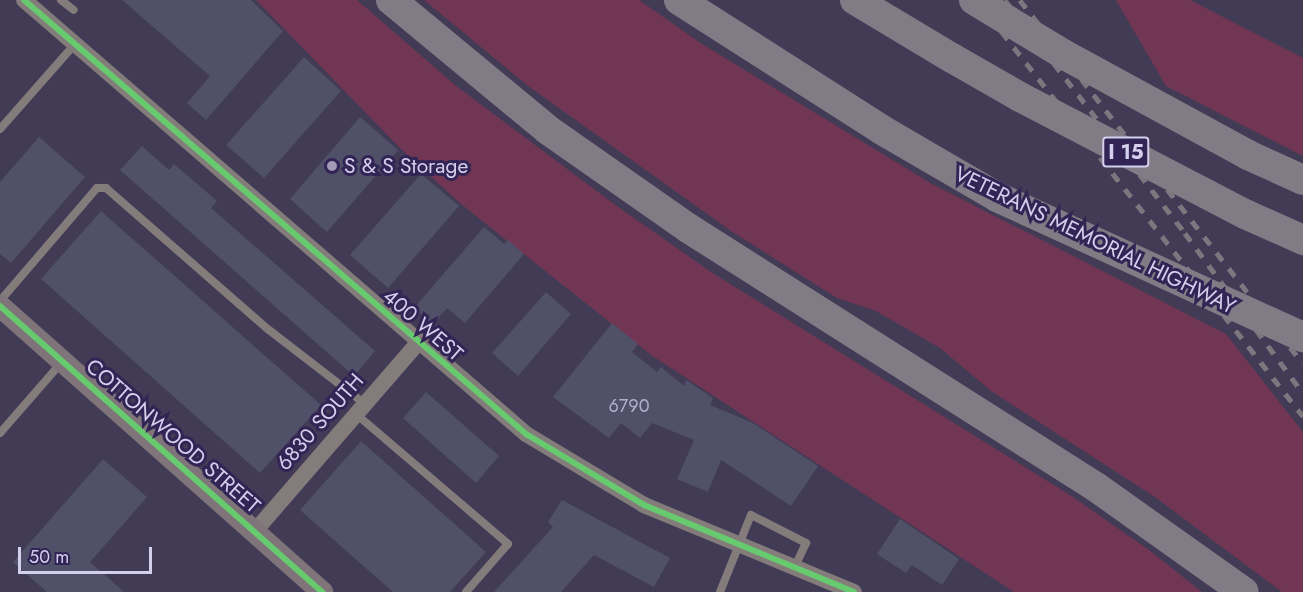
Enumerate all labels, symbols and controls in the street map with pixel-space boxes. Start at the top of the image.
road number: I 15 [1102,135,1150,169]
place label: S & S Storage [344,153,468,179]
marker: S & S Storage [325,159,339,173]
street label: VETERANS MEMORIAL HIGHWAY [950,161,1240,319]
street label: 400 WEST [378,284,468,366]
street label: COTTONWOOD STREET [81,354,265,518]
street label: 6830 SOUTH [271,368,369,476]
house number: 6790 [609,395,649,417]
scale bar [21,535,154,573]
text: 50 m [29,544,69,570]

